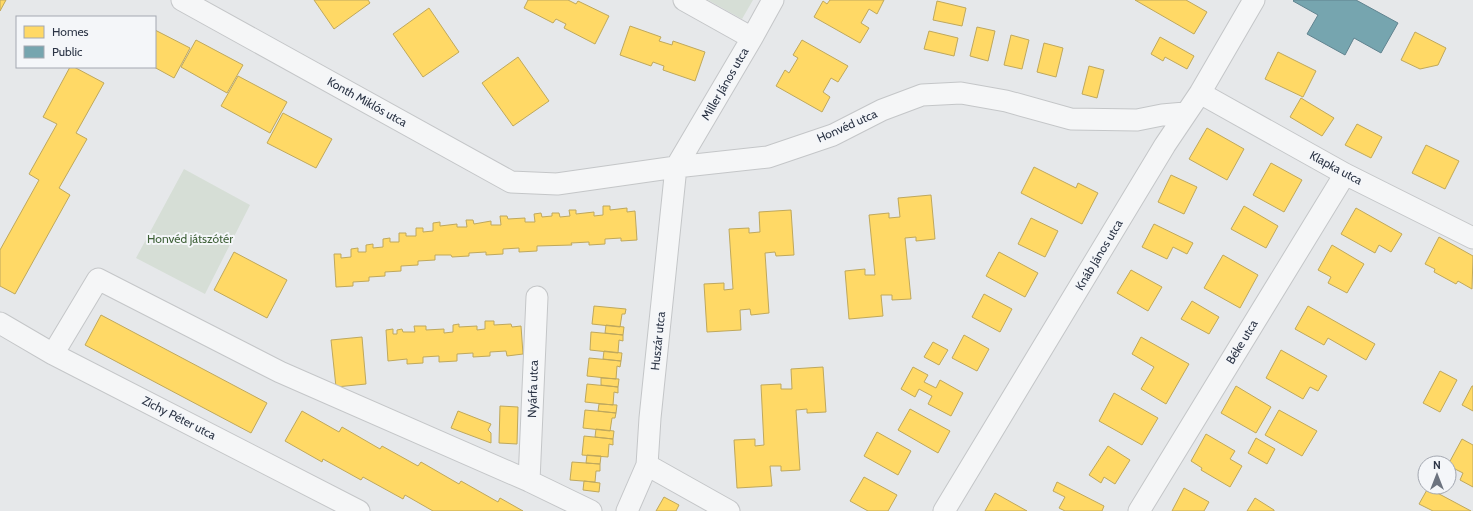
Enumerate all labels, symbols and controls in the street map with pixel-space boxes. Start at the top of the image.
legend [16,16,156,68]
text: Homes [52,24,89,39]
text: Public [52,44,83,59]
street label: Miller János utca [698,44,752,123]
street label: Konth Miklós utca [325,73,410,130]
street label: Honvéd utca [814,106,879,145]
street label: Klapka utca [1307,147,1365,188]
street label: Knáb János utca [1072,216,1126,293]
park label: Honvéd játszótér [147,231,233,246]
street label: Huszár utca [647,311,668,371]
street label: Béke utca [1223,317,1261,367]
street label: Nyárfa utca [524,360,541,418]
street label: Zichy Péter utca [140,393,219,443]
north arrow [1417,455,1457,495]
text: N [1433,458,1441,472]

